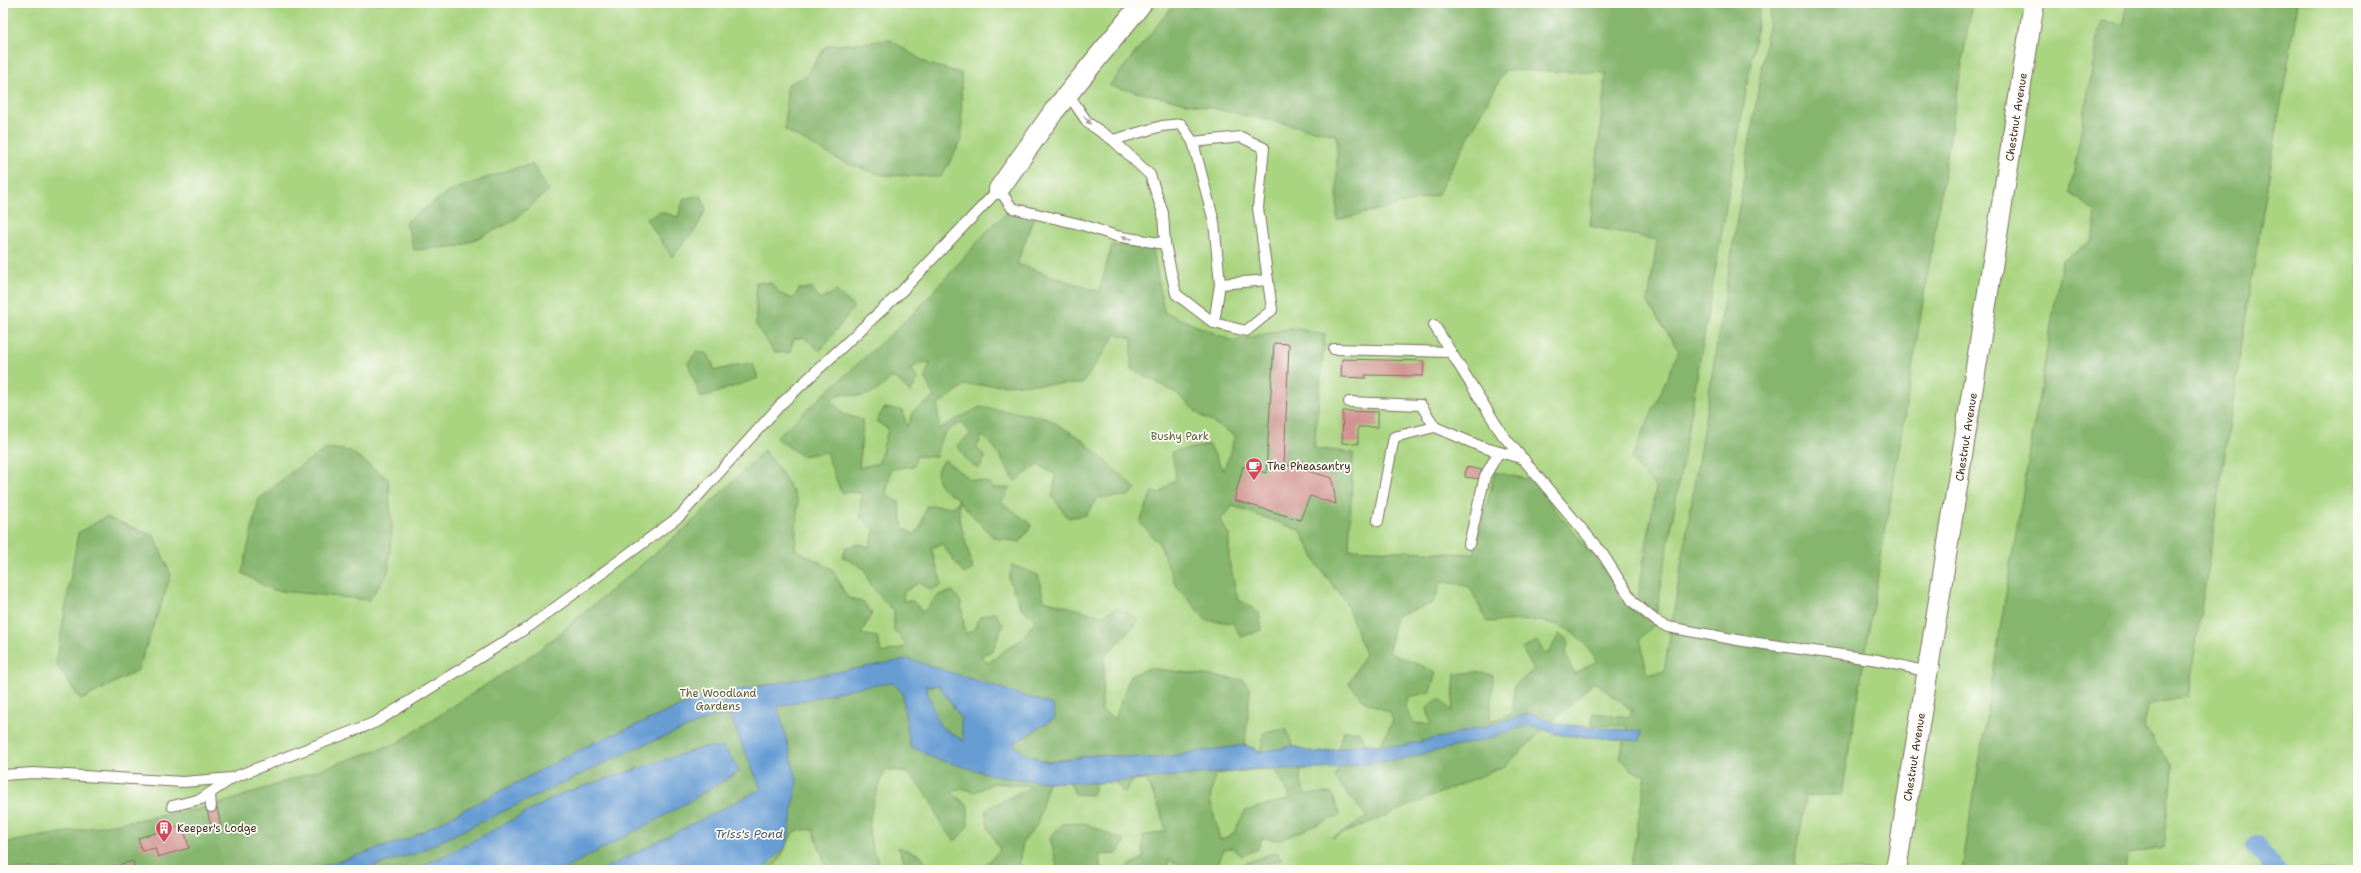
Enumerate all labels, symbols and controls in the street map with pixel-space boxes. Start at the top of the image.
street label: Chestnut Avenue [2002,72,2031,162]
one-way arrow [1083,115,1092,126]
one-way arrow [1121,234,1133,240]
street label: Chestnut Avenue [1952,392,1981,482]
park label: Bushy Park [1151,429,1209,444]
cafe icon: The Pheasantry [1244,456,1264,481]
place label: The Pheasantry [1267,459,1351,474]
park label: The Woodland Gardens [679,686,757,714]
street label: Chestnut Avenue [1900,712,1929,802]
building icon: Keeper's Lodge [154,818,174,843]
place label: Keeper's Lodge [177,821,257,836]
water label: Triss's Pond [715,826,783,842]

